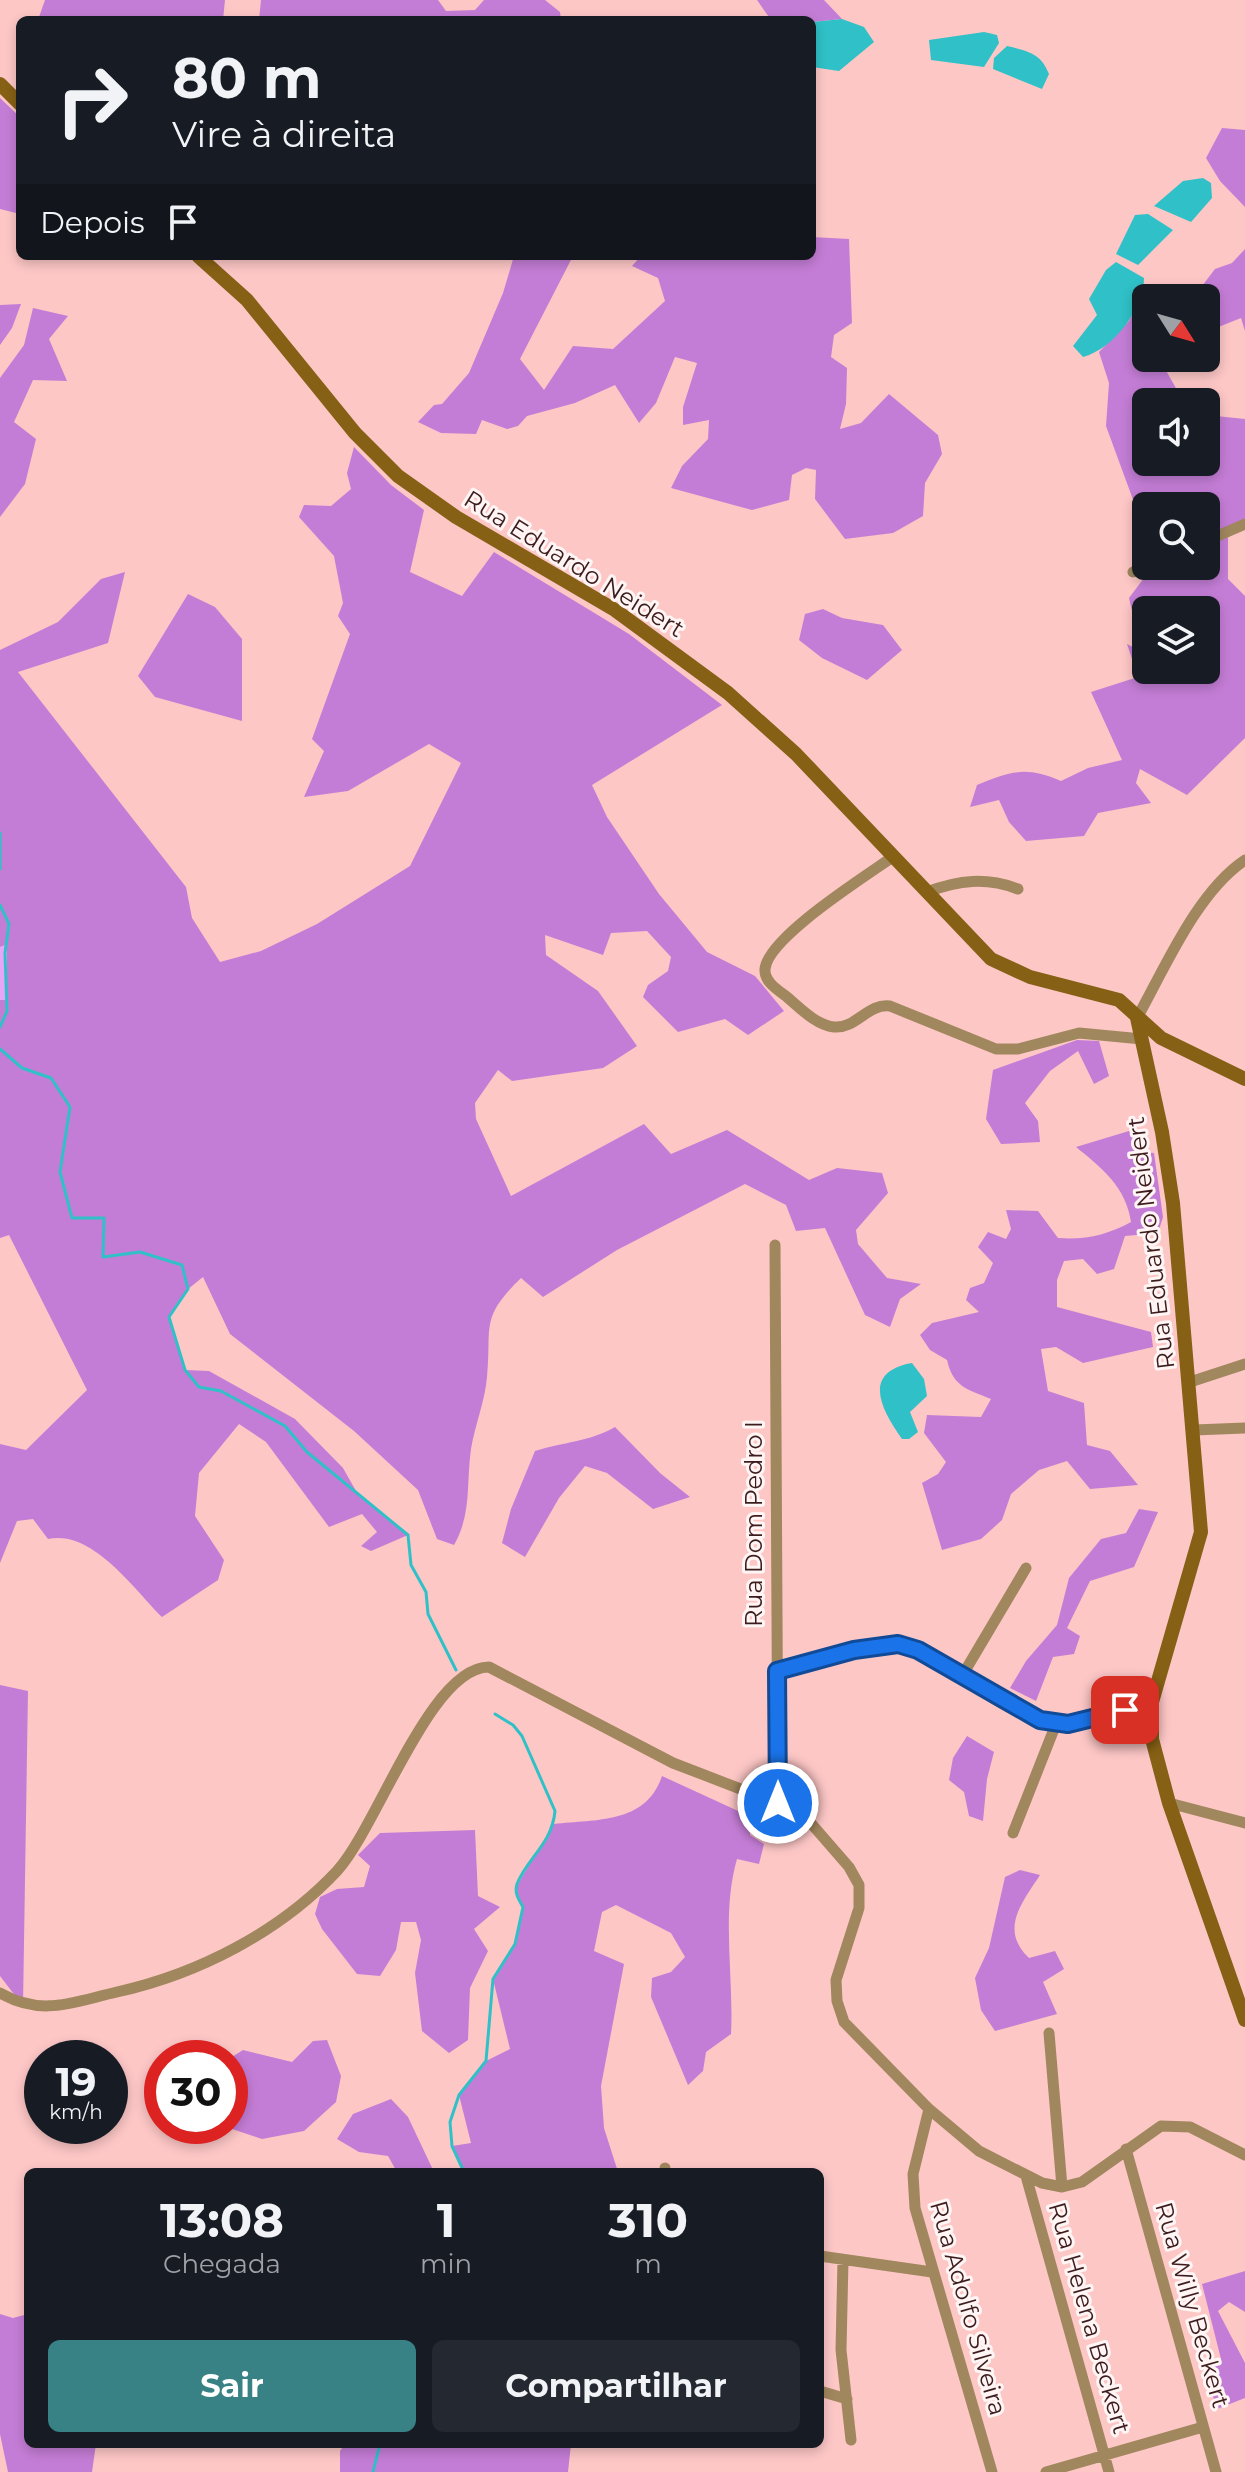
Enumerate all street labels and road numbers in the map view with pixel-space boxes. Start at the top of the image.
street label: Rua Eduardo Neidert [459,484,690,643]
street label: Rua Eduardo Neidert [1121,1115,1180,1371]
street label: Rua Dom Pedro I [739,1421,768,1627]
street label: Rua Adolfo Silveira [924,2197,1013,2419]
street label: Rua Helena Beckert [1043,2199,1137,2437]
street label: Rua Willy Beckert [1149,2199,1236,2411]

